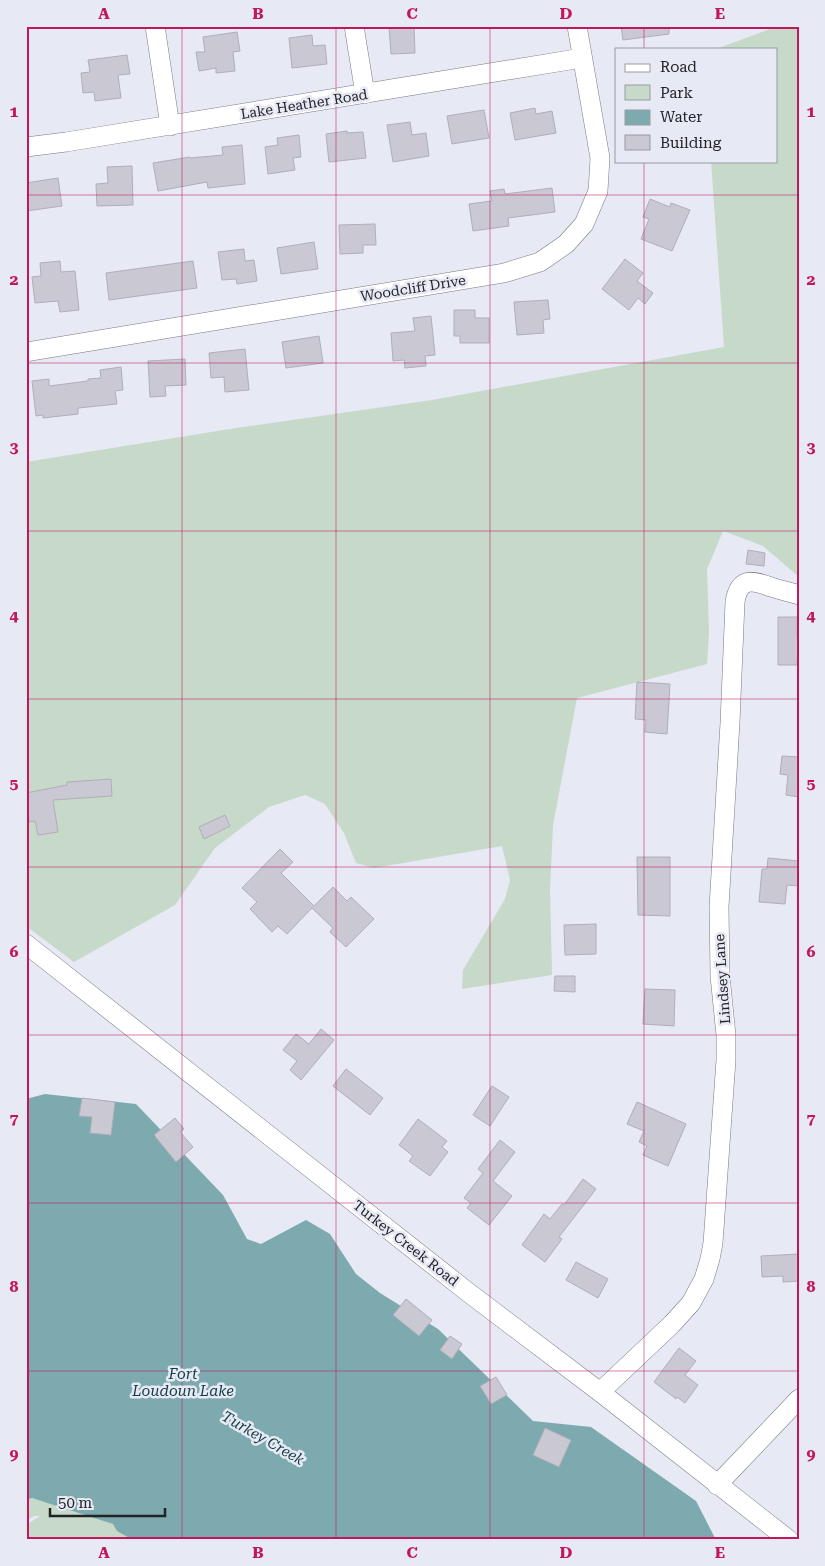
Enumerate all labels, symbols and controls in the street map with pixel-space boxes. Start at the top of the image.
text: A [98,4,110,23]
text: B [252,4,264,23]
text: C [406,4,418,23]
text: D [560,4,573,23]
text: E [715,4,725,23]
legend [615,48,778,162]
text: Road [660,58,697,76]
text: Park [660,84,694,102]
street label: Lake Heather Road [239,86,369,122]
text: 1 [10,102,19,121]
text: 1 [807,102,816,121]
text: Water [660,108,702,126]
text: Building [660,134,722,152]
text: 2 [10,270,19,289]
text: 2 [807,270,816,289]
street label: Woodcliff Drive [359,272,467,304]
text: 3 [10,438,19,457]
text: 3 [807,438,816,457]
text: 4 [10,606,19,625]
text: 4 [807,606,816,625]
text: 5 [10,774,19,793]
text: 5 [807,774,816,793]
street label: Lindsey Lane [711,933,733,1025]
text: 6 [10,942,19,961]
text: 6 [807,942,816,961]
text: 7 [10,1109,19,1128]
text: 7 [807,1109,816,1128]
street label: Turkey Creek Road [350,1197,462,1289]
text: 8 [10,1277,19,1296]
text: 8 [807,1277,816,1296]
water label: Fort Loudoun Lake [131,1365,234,1400]
water label: Turkey Creek [219,1407,308,1469]
text: 9 [10,1445,19,1464]
text: 9 [807,1445,816,1464]
scale bar [50,1486,165,1518]
text: 50 m [58,1494,93,1512]
text: A [98,1543,110,1562]
text: B [252,1543,264,1562]
text: C [406,1543,418,1562]
text: D [560,1543,573,1562]
text: E [715,1543,725,1562]

